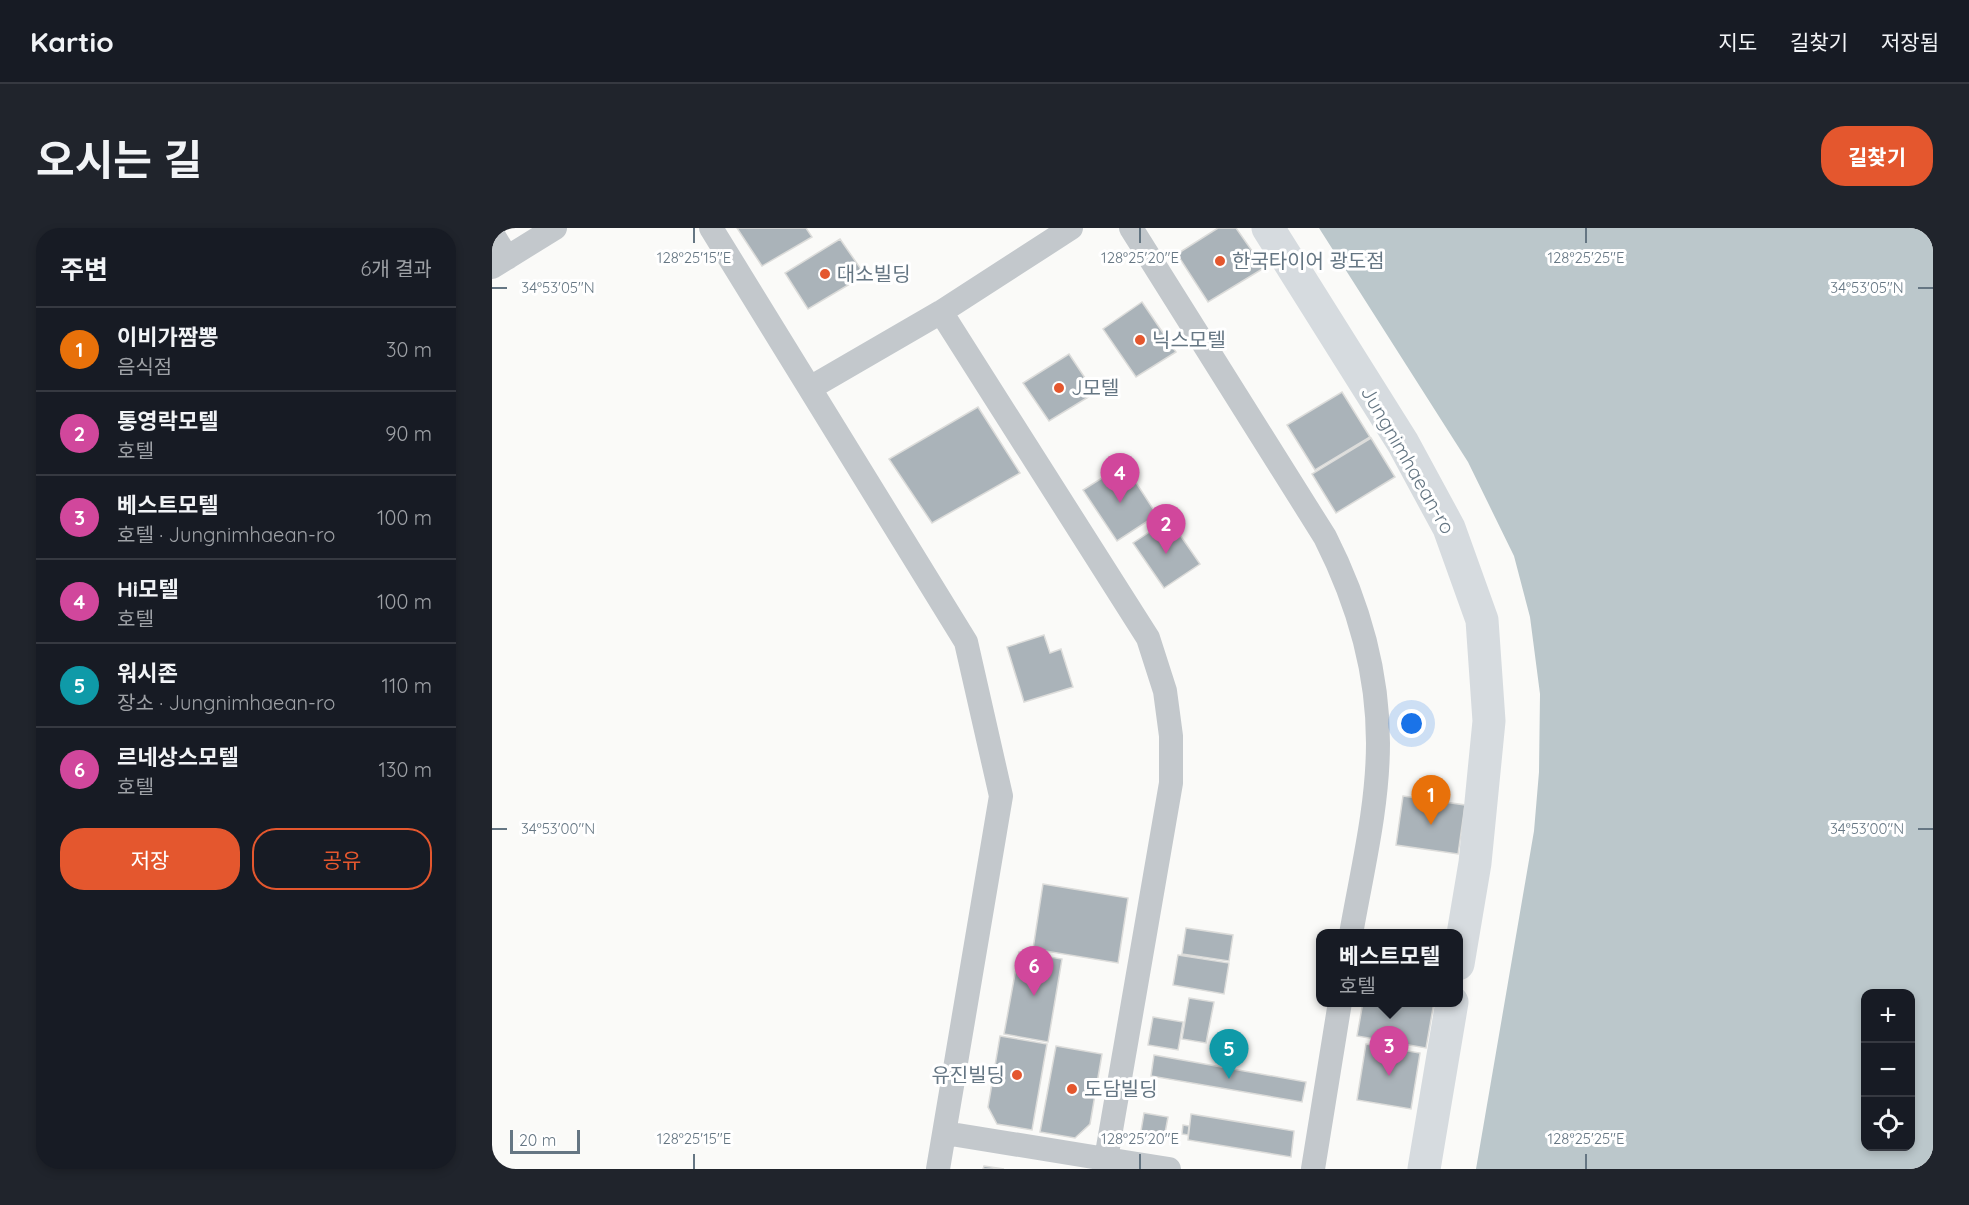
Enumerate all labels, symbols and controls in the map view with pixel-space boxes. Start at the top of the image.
text: Kartio [30,24,114,59]
text: 지도 [1718,29,1757,55]
text: 길찾기 [1790,29,1848,55]
text: 저장됨 [1881,29,1939,55]
button: 길찾기 [1821,126,1933,186]
text: 오시는 길 [36,133,202,186]
text: 128°25'15"E [657,248,731,267]
text: 128°25'20"E [1101,248,1179,267]
place label: 한국타이어 광도점 [1232,248,1385,273]
text: 128°25'25"E [1547,248,1625,267]
text: 주변 [60,253,108,286]
marker: 한국타이어 광도점 [1213,254,1227,268]
text: 6개 결과 [361,256,432,281]
place label: 대소빌딩 [837,261,911,286]
marker: 대소빌딩 [818,267,832,281]
text: 34°53'05"N [521,278,595,297]
text: 34°53'05"N [1830,278,1904,297]
text: 이비가짬뽕 [117,323,218,351]
place label: 닉스모텔 [1152,327,1226,352]
marker: 닉스모텔 [1133,333,1147,347]
text: 1 [76,337,83,362]
text: 30 m [386,337,432,362]
text: 음식점 [117,354,172,379]
place label: J모텔 [1071,375,1119,400]
marker: J모텔 [1052,381,1066,395]
street label: Jungnimhaean-ro [1356,381,1461,538]
text: 통영락모텔 [117,407,218,435]
text: 2 [74,421,85,446]
text: 90 m [385,421,432,446]
text: 호텔 [117,438,154,463]
pin: 4 [1100,454,1140,503]
text: 베스트모텔 [117,491,218,519]
pin: 2 [1146,504,1186,554]
text: 3 [74,505,85,530]
text: 100 m [377,505,432,530]
text: 호텔 · Jungnimhaean-ro [117,522,335,547]
text: Hi모텔 [117,575,179,603]
text: 4 [74,589,85,614]
text: 100 m [377,589,432,614]
text: 호텔 [117,606,154,631]
text: 워시존 [117,659,178,687]
text: 5 [74,673,85,698]
text: 110 m [382,673,432,698]
text: 장소 · Jungnimhaean-ro [117,690,335,715]
your location [1397,709,1426,738]
text: 르네상스모텔 [117,743,238,771]
text: 6 [74,757,85,782]
text: 130 m [379,757,432,782]
text: 호텔 [117,774,154,799]
pin: 1 [1412,776,1450,825]
text: 34°53'00"N [521,819,595,838]
text: 34°53'00"N [1830,819,1904,838]
button: 저장 [60,828,240,890]
button: 공유 [252,828,432,890]
popup [1316,929,1463,1007]
text: 베스트모텔 [1339,942,1440,970]
pin: 6 [1014,946,1054,996]
text: 호텔 [1339,973,1376,998]
map controls [1861,989,1915,1151]
button: + [1861,989,1915,1043]
pin: 3 [1370,1026,1408,1076]
pin: 5 [1210,1030,1248,1079]
button: − [1861,1043,1915,1097]
place label: 유진빌딩 [931,1062,1005,1087]
marker: 유진빌딩 [1010,1068,1024,1082]
place label: 도담빌딩 [1084,1076,1158,1101]
marker: 도담빌딩 [1065,1082,1079,1096]
button: locate [1861,1097,1915,1151]
scale bar [510,1127,580,1154]
text: 128°25'15"E [657,1129,731,1148]
text: 128°25'20"E [1101,1129,1179,1148]
text: 128°25'25"E [1547,1129,1625,1148]
text: 20 m [519,1130,556,1150]

